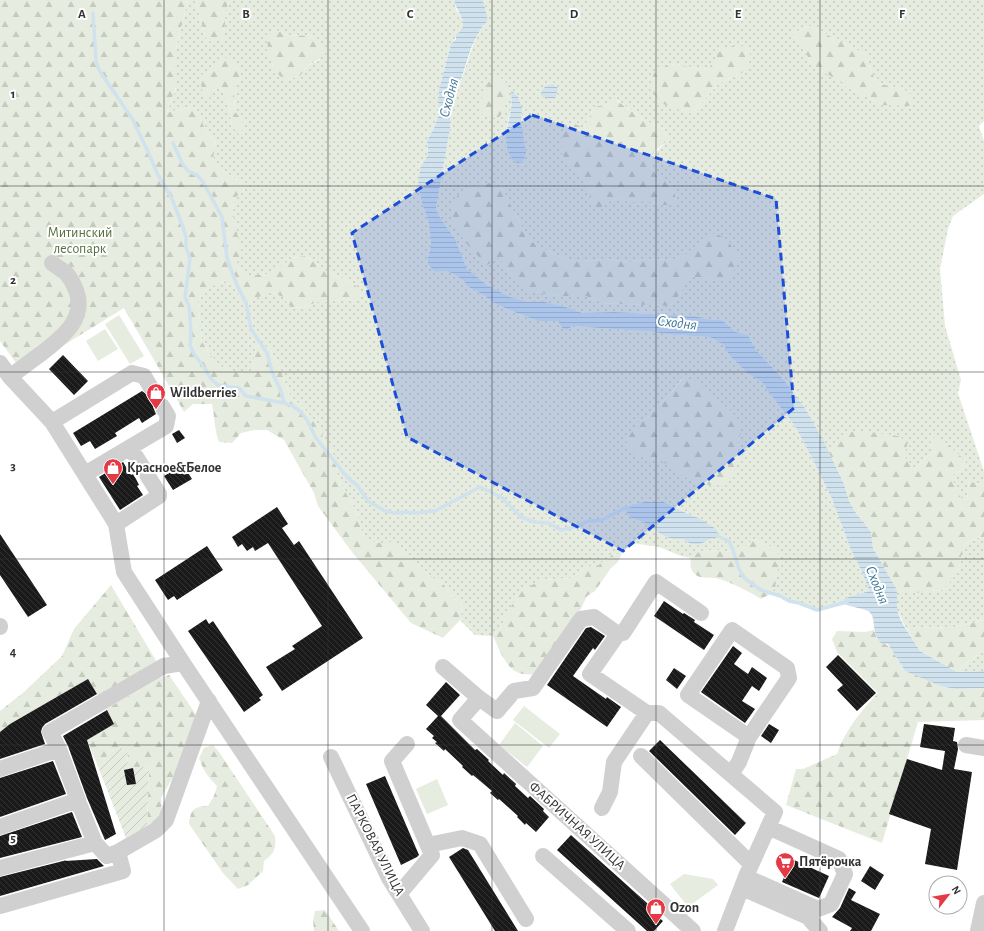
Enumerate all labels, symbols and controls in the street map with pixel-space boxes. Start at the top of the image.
text: A [78,8,86,21]
text: B [242,8,250,21]
text: C [407,8,414,21]
text: D [570,8,579,21]
text: E [735,8,742,21]
text: F [899,8,906,21]
water label: Сходня [437,77,461,119]
text: 1 [11,88,15,101]
park label: Митинский лесопарк [47,226,113,256]
text: 2 [10,274,16,287]
water label: Сходня [656,313,698,333]
shop icon: Wildberries [145,382,167,410]
place label: Wildberries [170,386,237,400]
shop icon: Красное&Белое [102,457,124,485]
text: 3 [10,460,16,473]
place label: Красное&Белое [127,461,222,475]
water label: Сходня [863,564,891,606]
text: 4 [10,646,17,659]
street label: ФАБРИЧНАЯ УЛИЦА [526,779,628,873]
street label: ПАРКОВАЯ УЛИЦА [343,792,407,898]
text: 5 [10,832,16,845]
supermarket icon: Пятёрочка [774,851,796,879]
place label: Пятёрочка [799,855,862,869]
north arrow [928,875,968,915]
text: N [949,884,963,896]
shop icon: Ozon [645,897,667,925]
place label: Ozon [670,901,699,915]

